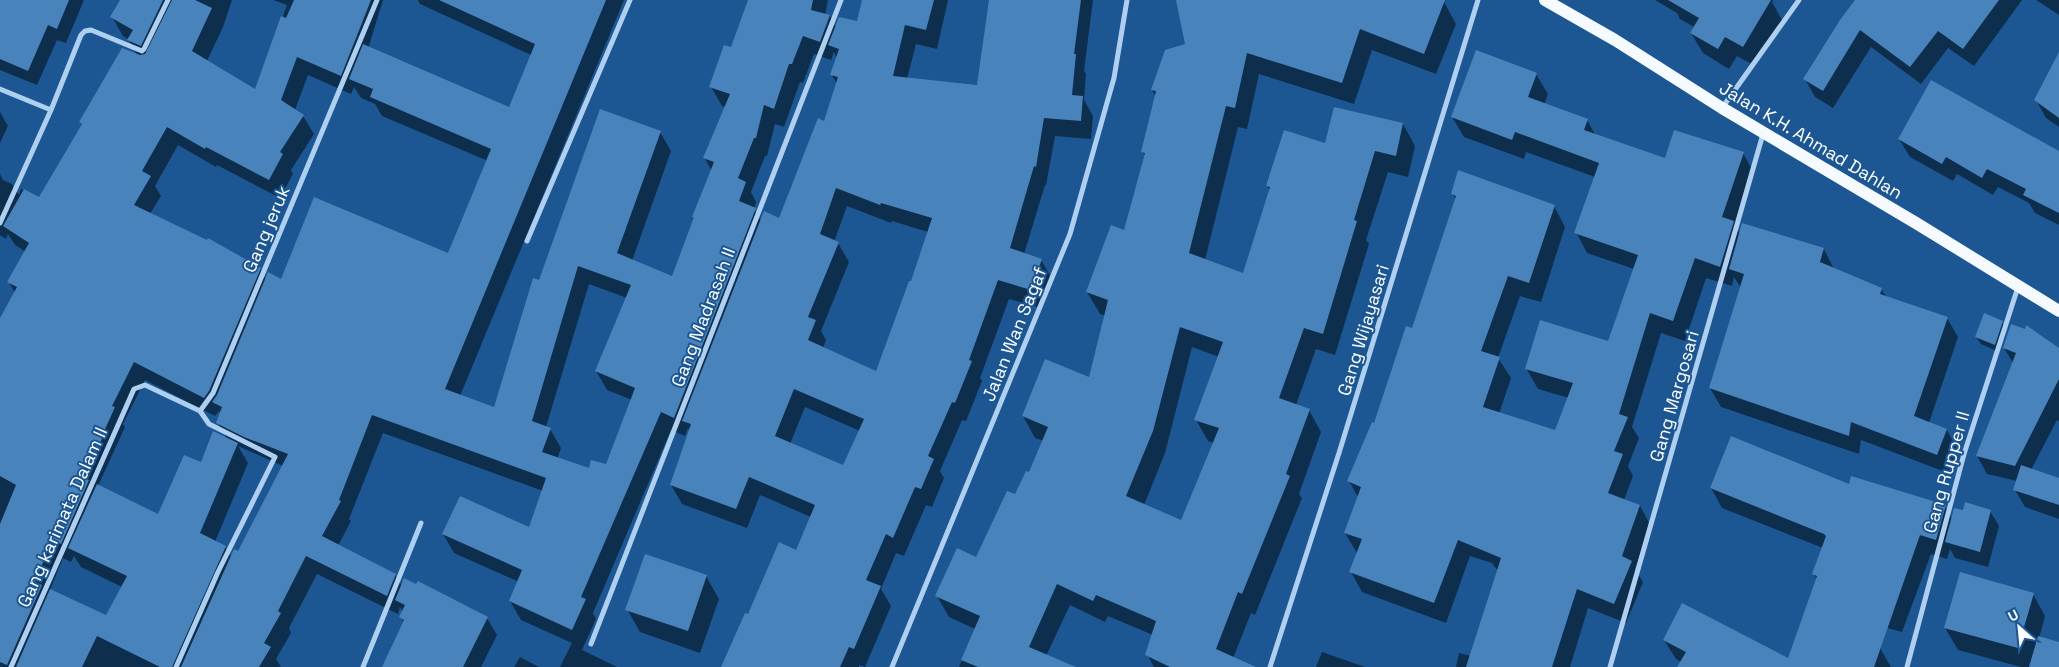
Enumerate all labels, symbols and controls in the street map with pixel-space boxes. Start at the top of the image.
street label: Jalan K.H. Ahmad Dahlan [1715,76,1907,204]
street label: Gang jeruk [237,182,295,276]
street label: Gang Madrasah II [666,244,740,390]
street label: Gang Wijayasari [1332,261,1394,399]
street label: Jalan Wan Sagaf [977,263,1051,405]
street label: Gang Margosari [1644,328,1704,464]
street label: Gang Rupper II [1918,408,1974,536]
street label: Gang karimata Dalam II [12,423,112,611]
north arrow [1994,602,2044,652]
text: U [2005,605,2021,626]

